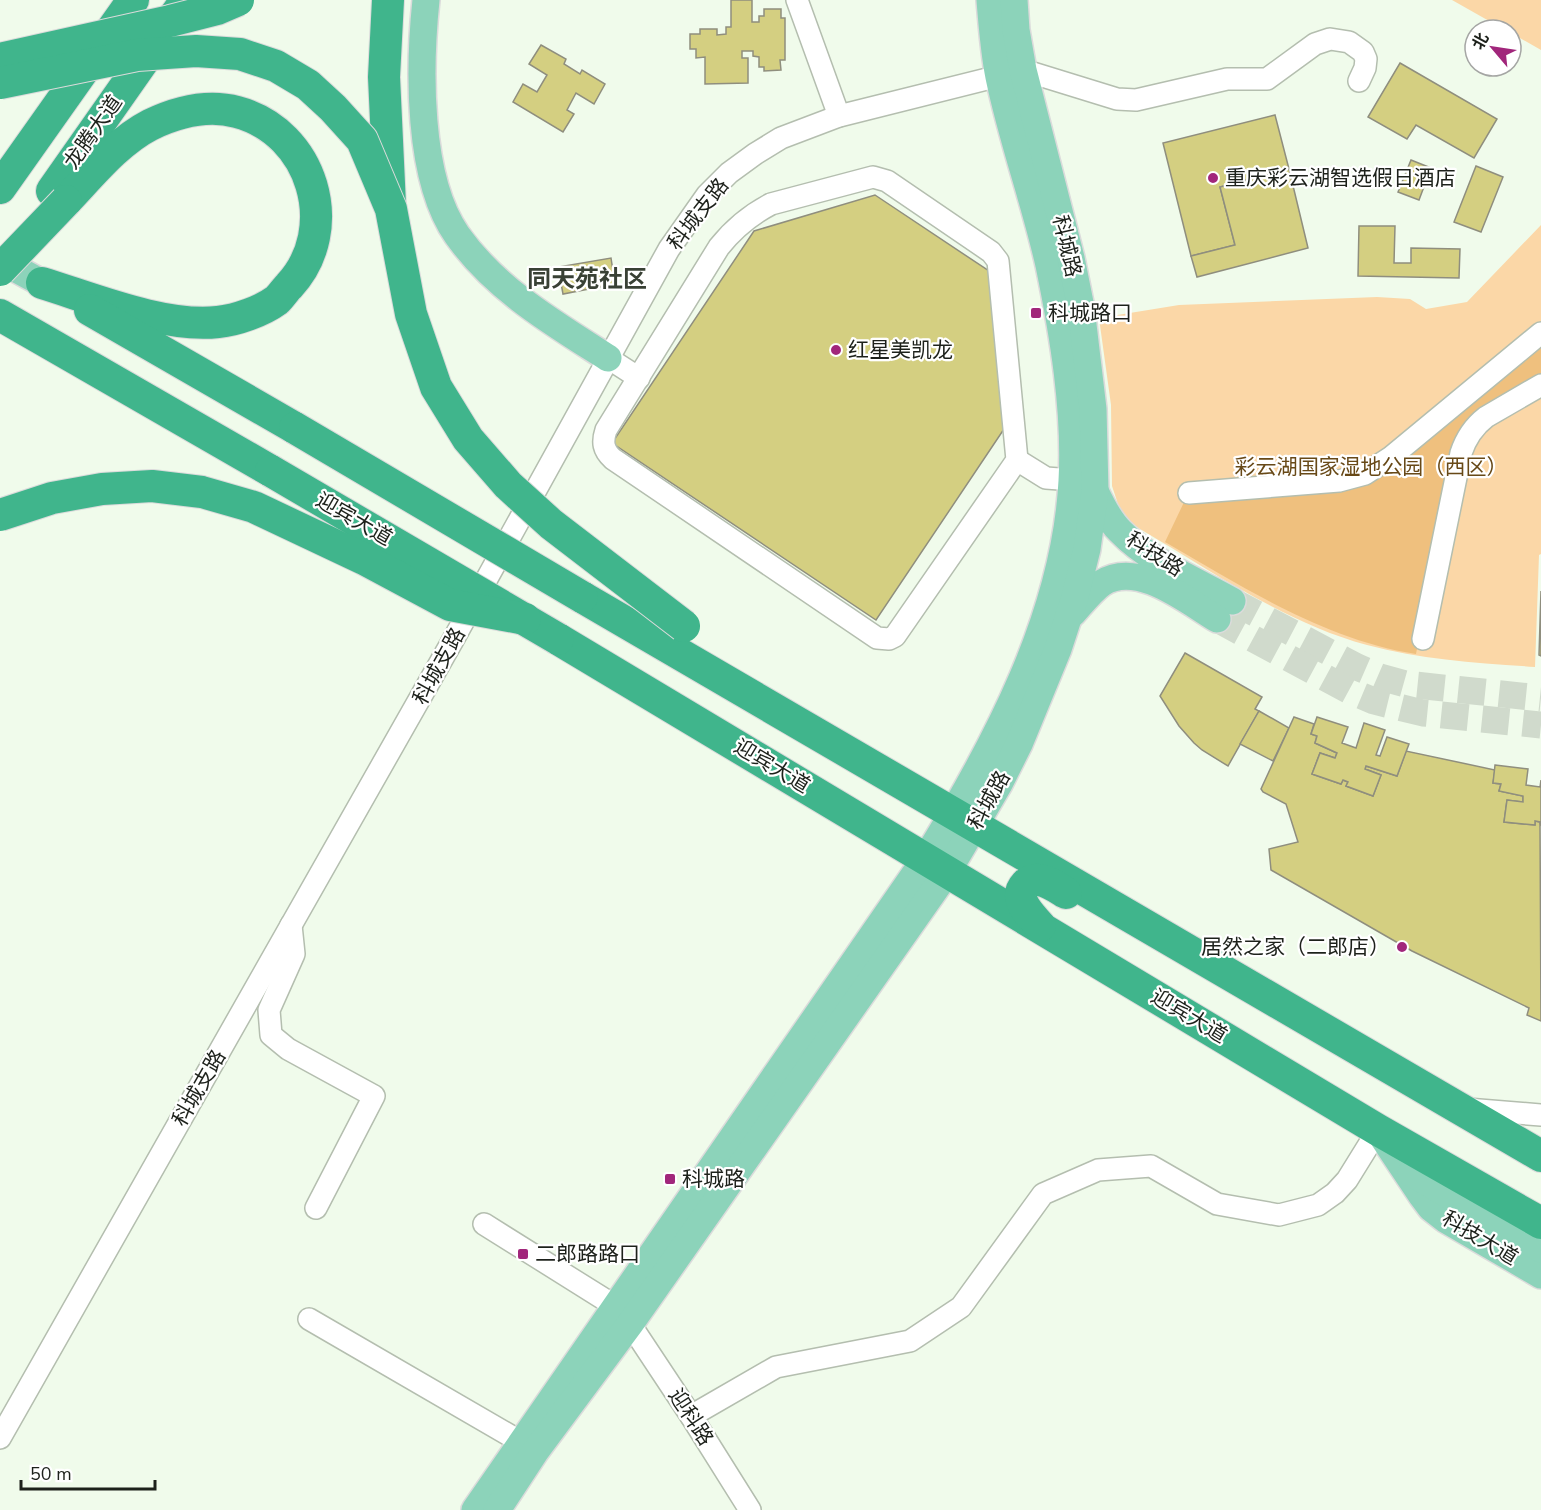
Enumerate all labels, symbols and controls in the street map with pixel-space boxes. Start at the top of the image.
north arrow [1463,18,1523,78]
text: 北 [1467,29,1494,54]
street label: 龙腾大道 [57,90,129,174]
place label: 重庆彩云湖智选假日酒店 [1225,164,1456,192]
marker: 重庆彩云湖智选假日酒店 [1206,171,1220,185]
street label: 科城支路 [661,172,735,256]
street label: 科城路 [1046,212,1088,280]
district label: 同天苑社区 [527,263,647,295]
place label: 科城路口 [1048,299,1132,327]
marker: 科城路口 [1029,306,1043,320]
place label: 红星美凯龙 [848,336,953,364]
marker: 红星美凯龙 [829,343,843,357]
park label: 彩云湖国家湿地公园（西区） [1235,453,1508,481]
street label: 迎宾大道 [311,486,397,552]
street label: 科技路 [1121,525,1189,583]
street label: 科城支路 [406,622,472,710]
street label: 迎宾大道 [729,732,815,800]
street label: 科城路 [961,766,1017,834]
place label: 居然之家（二郎店） [1201,933,1390,961]
marker: 居然之家（二郎店） [1395,940,1409,954]
street label: 迎宾大道 [1146,982,1232,1050]
street label: 科城支路 [166,1045,232,1131]
place label: 科城路 [682,1165,745,1193]
marker: 科城路 [663,1172,677,1186]
street label: 科技大道 [1437,1204,1523,1272]
place label: 二郎路路口 [535,1240,640,1268]
marker: 二郎路路口 [516,1247,530,1261]
street label: 迎科路 [662,1383,720,1451]
scale bar [21,1453,154,1491]
text: 50 m [30,1462,72,1486]

